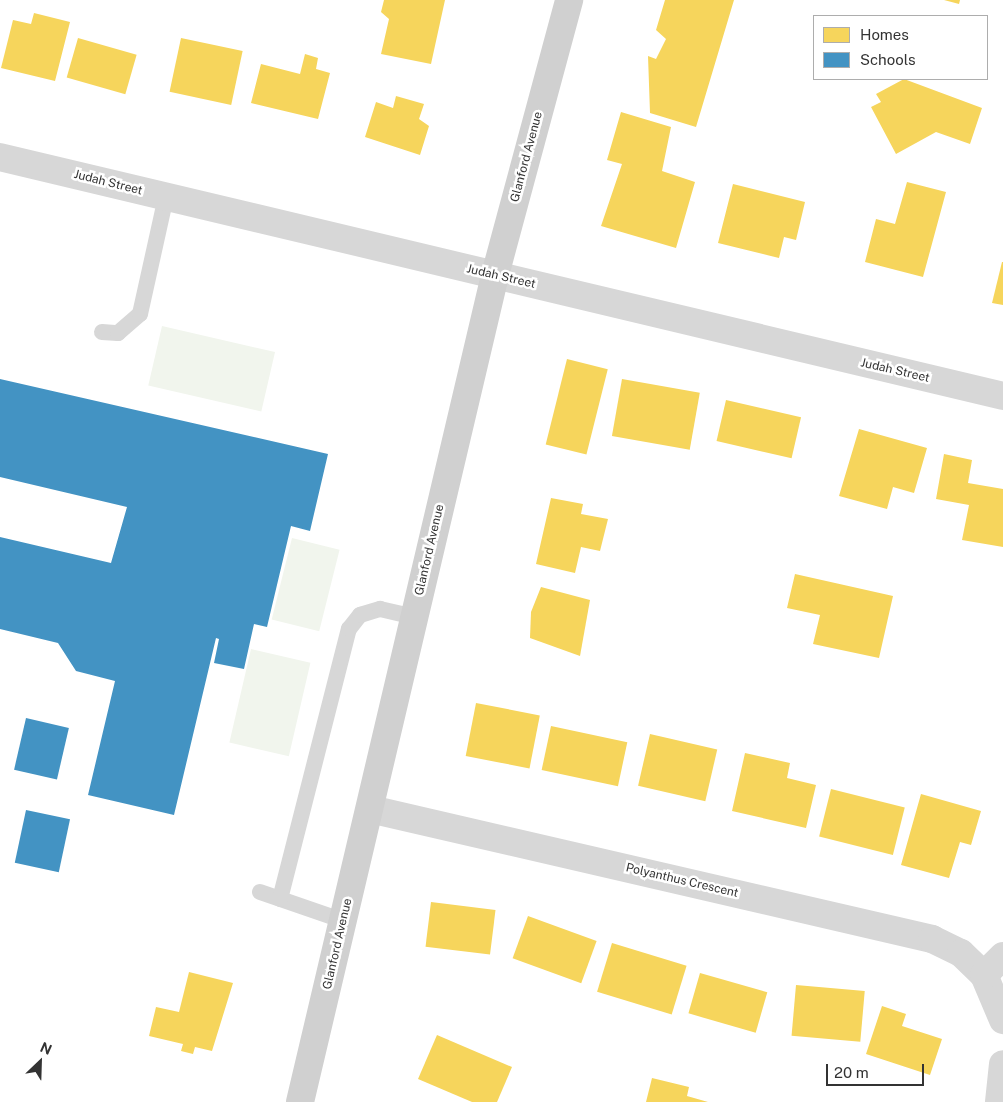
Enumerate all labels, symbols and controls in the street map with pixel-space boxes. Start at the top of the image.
legend [813,15,988,80]
text: Homes [860,26,909,43]
text: Schools [860,51,916,68]
street label: Glanford Avenue [508,110,546,204]
street label: Judah Street [72,168,144,198]
street label: Judah Street [465,262,537,292]
street label: Judah Street [859,356,931,386]
street label: Glanford Avenue [413,503,447,597]
street label: Polyanthus Crescent [624,861,740,901]
street label: Glanford Avenue [321,897,355,991]
north arrow [15,1037,65,1087]
text: N [38,1039,54,1058]
scale bar [828,1054,926,1086]
text: 20 m [834,1064,869,1081]

